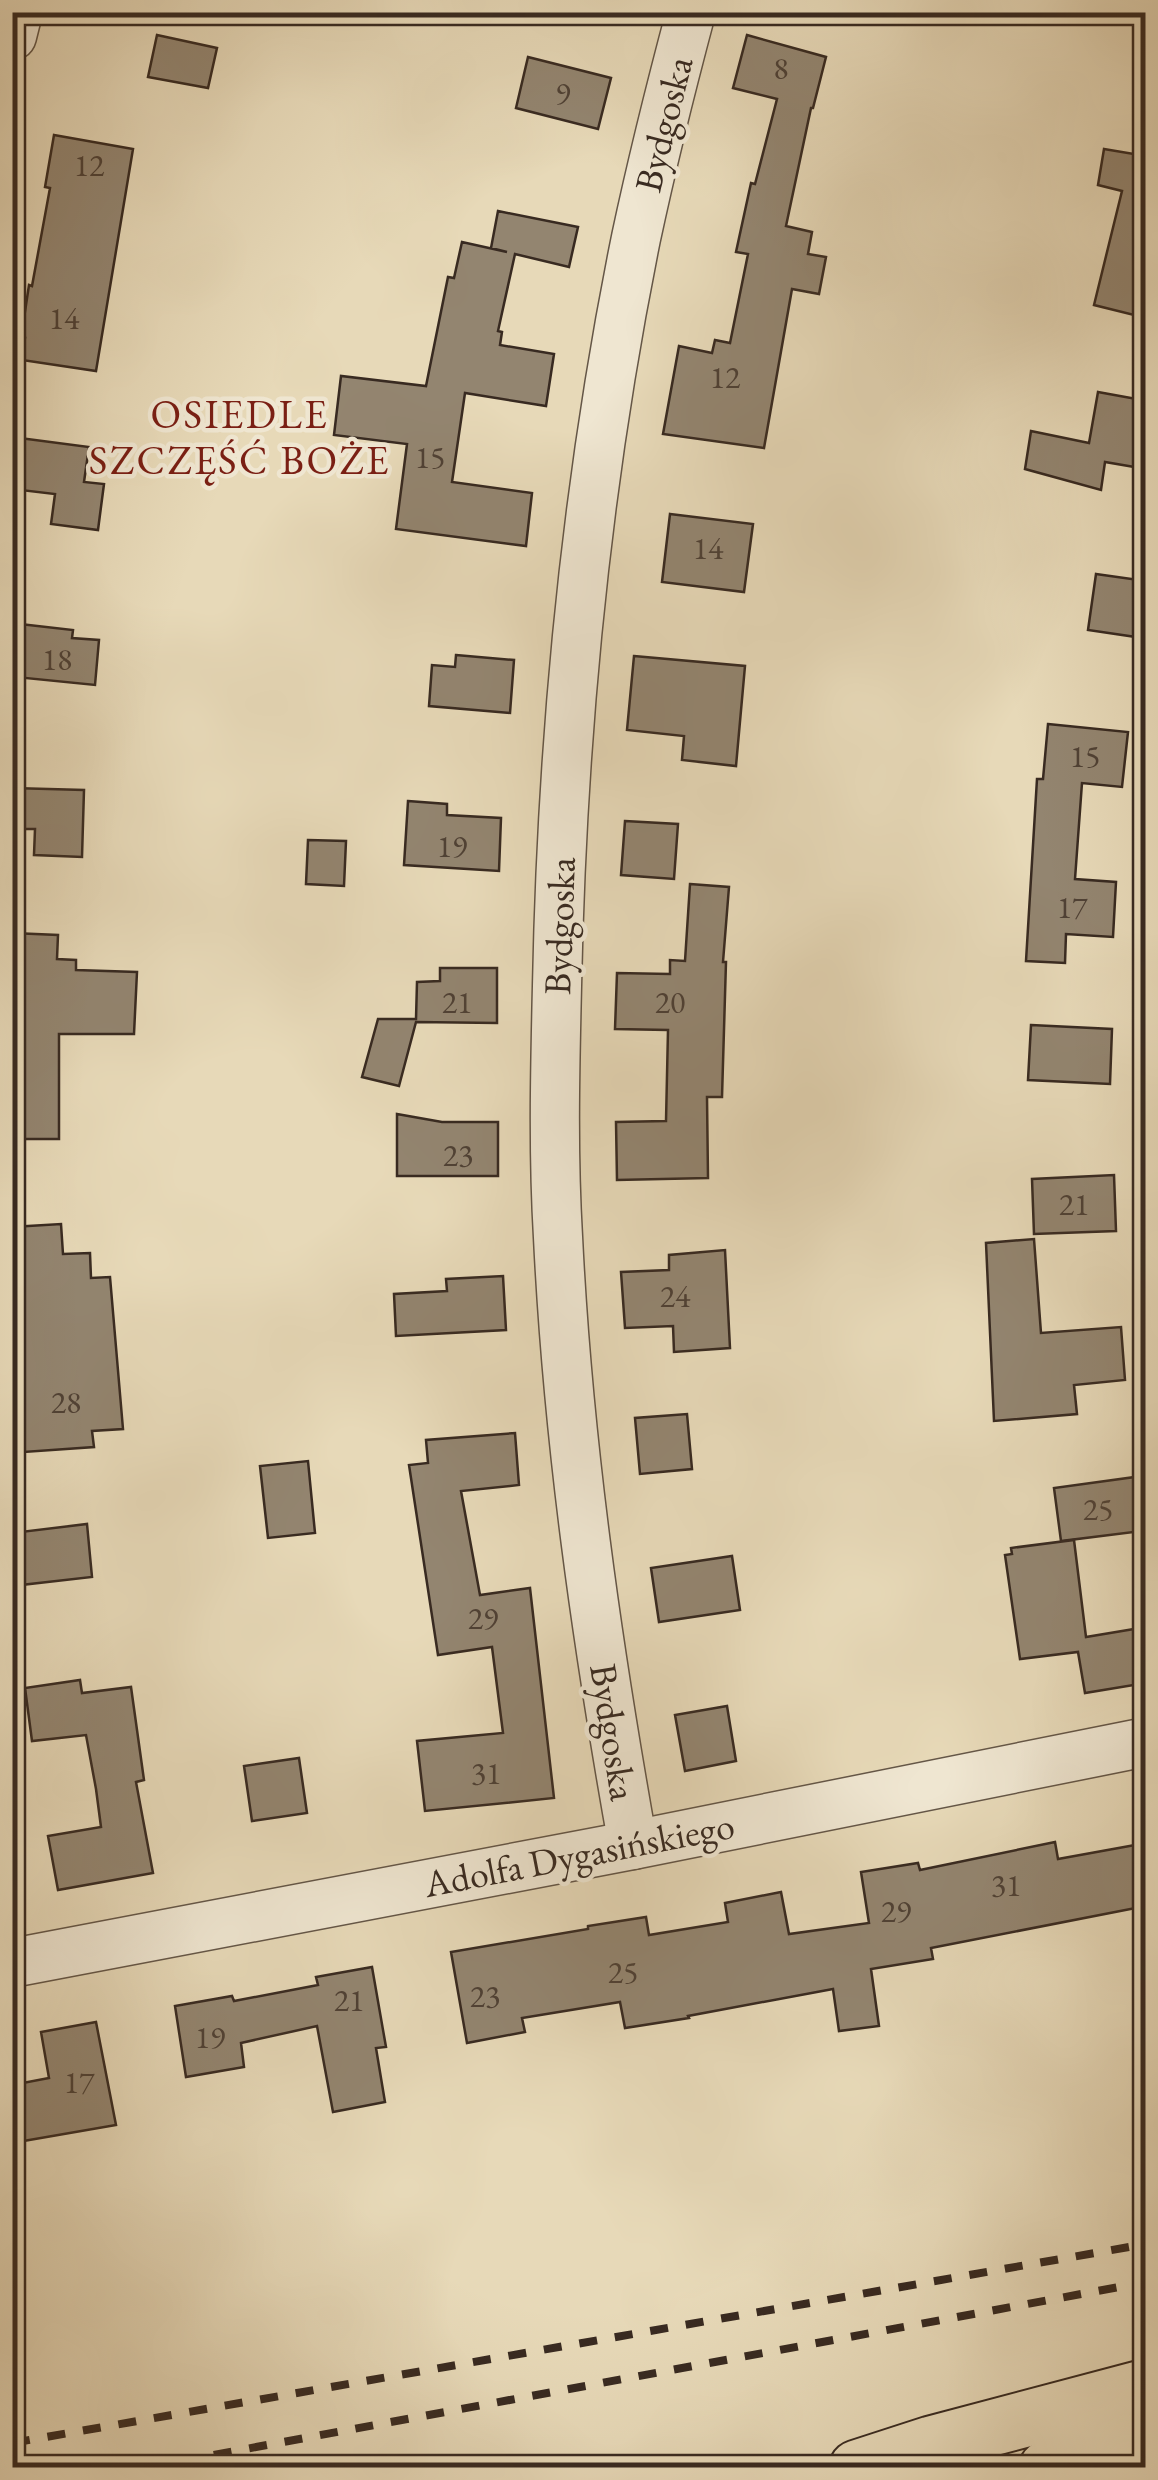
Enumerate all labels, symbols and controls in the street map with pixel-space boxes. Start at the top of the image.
house number: 8 [773,47,789,89]
street label: Bydgoska [623,50,704,197]
house number: 9 [555,72,571,114]
house number: 12 [74,144,105,186]
house number: 14 [49,297,80,339]
house number: 12 [710,356,741,398]
district label: OSIEDLE SZCZĘŚĆ BOŻE [89,388,391,486]
house number: 15 [415,436,445,478]
house number: 14 [693,527,724,569]
house number: 18 [42,638,72,680]
house number: 15 [1070,735,1100,777]
house number: 19 [437,825,467,867]
street label: Bydgoska [532,855,586,996]
house number: 17 [1057,886,1088,928]
house number: 21 [442,981,472,1023]
house number: 20 [655,981,685,1023]
house number: 23 [443,1134,473,1176]
house number: 21 [1059,1183,1089,1225]
house number: 24 [660,1275,691,1317]
house number: 28 [51,1381,81,1423]
house number: 25 [1083,1488,1113,1530]
house number: 29 [468,1597,498,1639]
street label: Bydgoska [579,1660,649,1805]
house number: 31 [471,1752,501,1794]
street label: Adolfa Dygasińskiego [419,1800,738,1908]
house number: 31 [991,1864,1021,1906]
house number: 29 [881,1890,911,1932]
house number: 25 [608,1951,638,1993]
house number: 23 [470,1975,500,2017]
house number: 21 [334,1979,364,2021]
house number: 19 [195,2016,225,2058]
house number: 17 [64,2061,95,2103]

